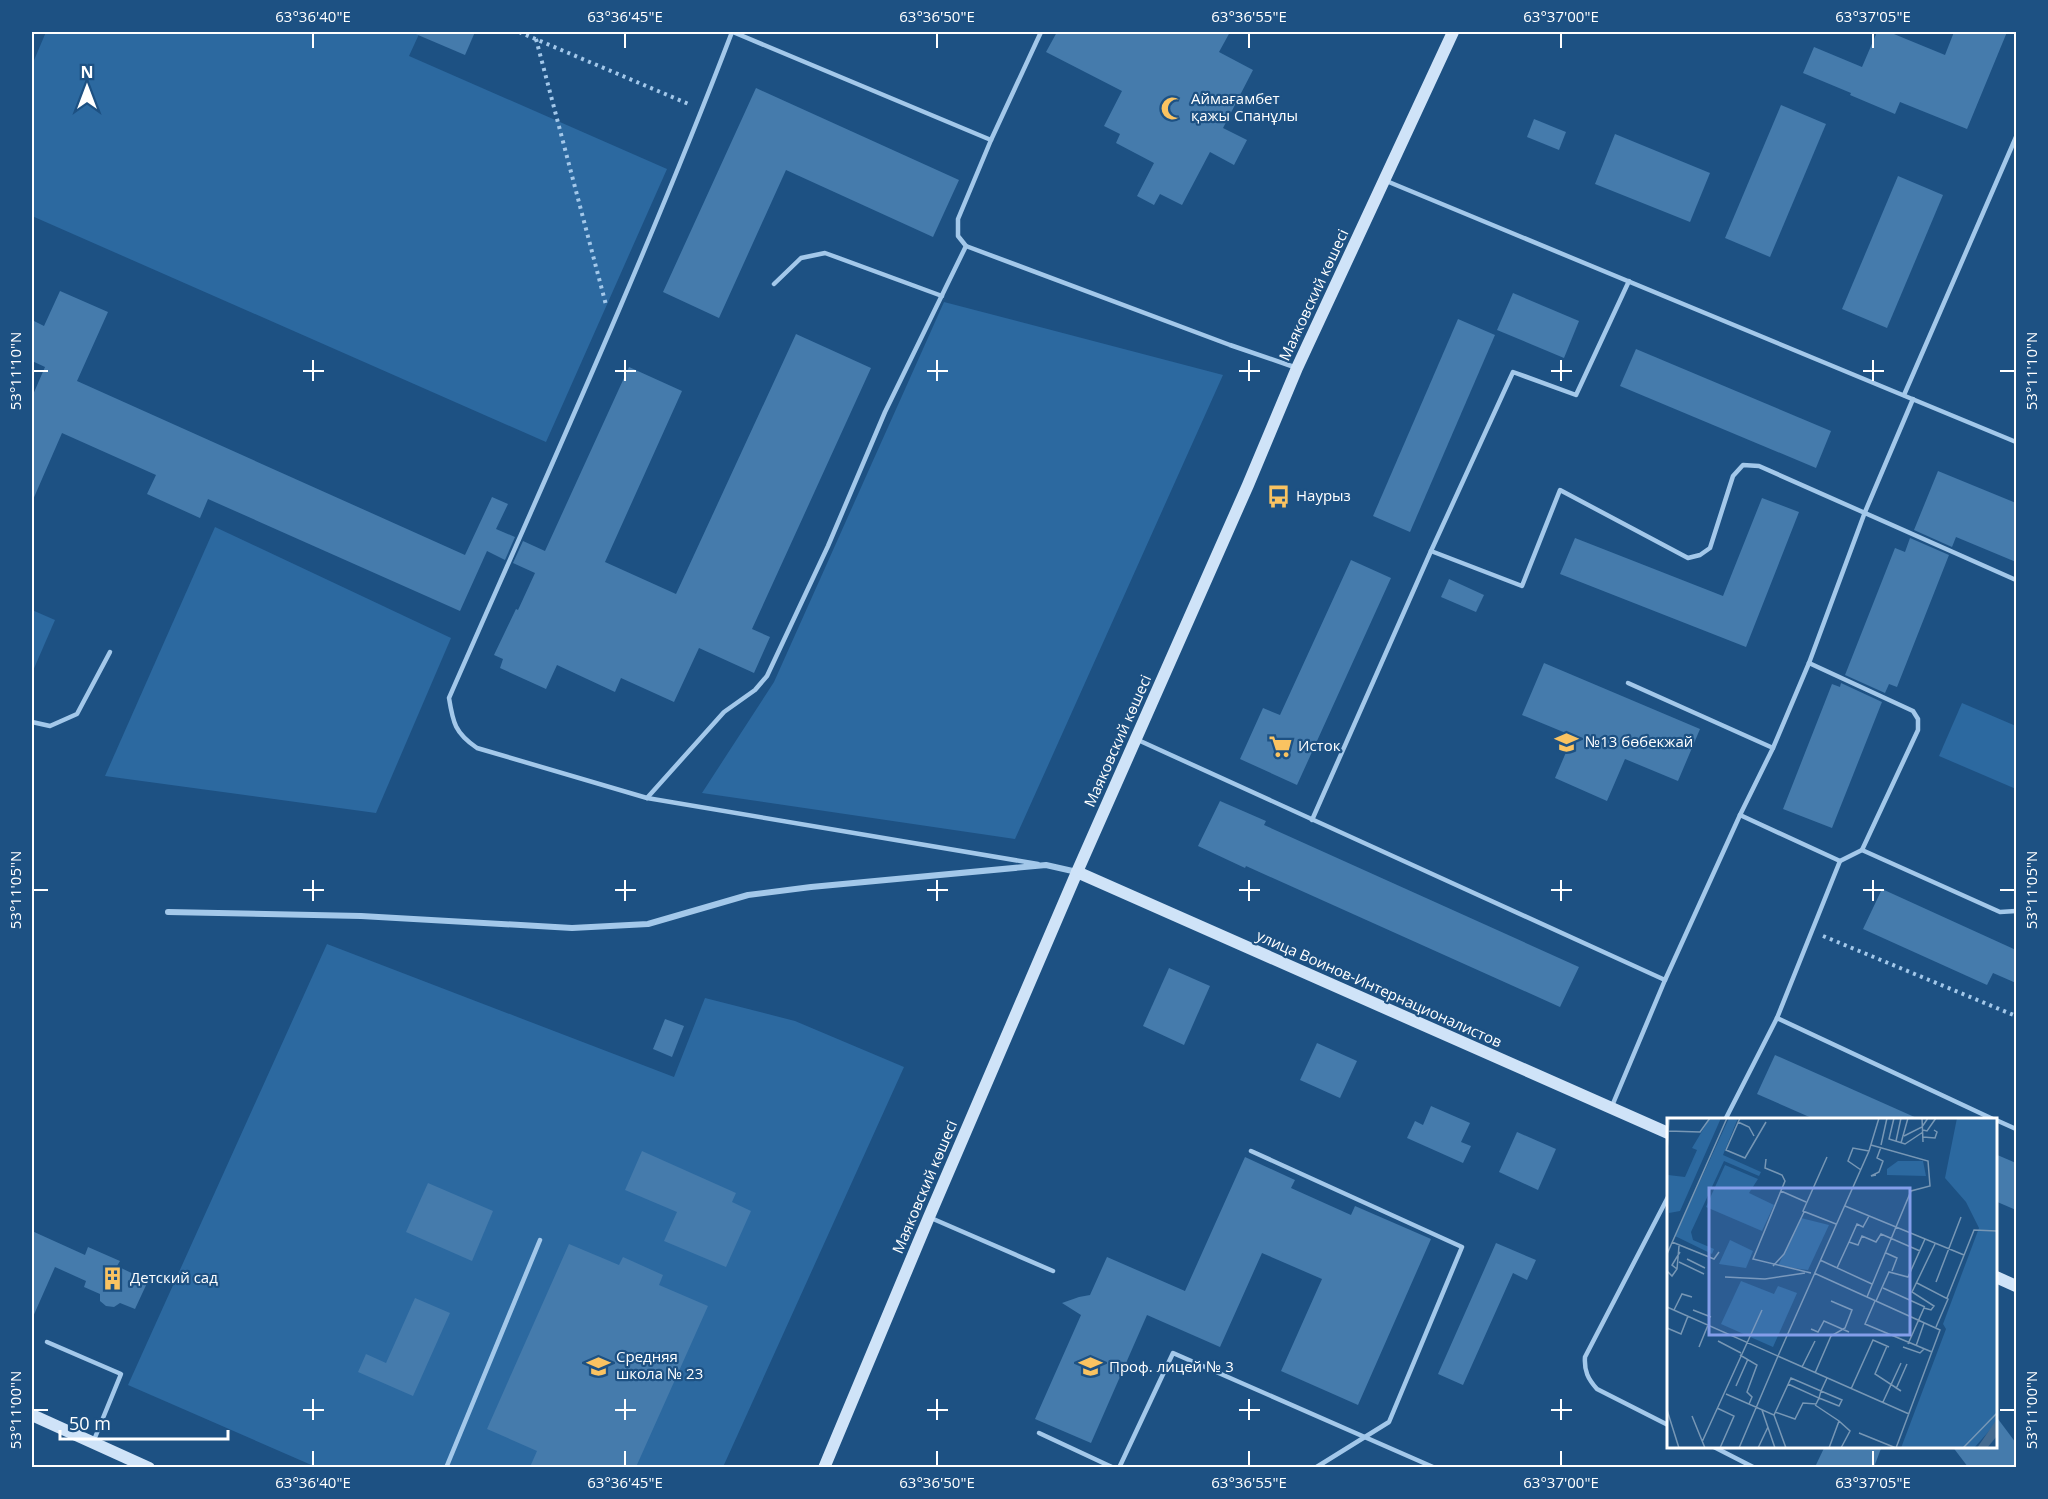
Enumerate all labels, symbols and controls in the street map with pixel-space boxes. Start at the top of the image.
text: 63°36'40"E [275,6,351,26]
text: 63°36'45"E [587,6,663,26]
text: 63°36'50"E [899,6,975,26]
text: 63°36'55"E [1211,6,1287,26]
text: 63°37'00"E [1523,6,1599,26]
text: 63°37'05"E [1835,6,1911,26]
north arrow [57,57,117,117]
text: N [80,61,94,83]
place label: Аймағамбет қажы Спанұлы [1191,88,1298,125]
mosque icon: Аймағамбет қажы Спанұлы [1160,95,1186,121]
street label: Маяковский көшесі [1274,226,1352,364]
text: 53°11'10"N [5,332,25,410]
text: 53°11'10"N [2021,332,2041,410]
bus stop icon: Наурыз [1265,483,1291,509]
place label: Наурыз [1296,485,1351,505]
street label: Маяковский көшесі [1079,671,1155,810]
school or university icon: №13 бөбекжай [1554,729,1580,755]
place label: №13 бөбекжай [1585,731,1693,751]
supermarket icon: Исток [1267,733,1293,759]
place label: Исток [1298,735,1341,755]
text: 53°11'05"N [5,851,25,929]
text: 53°11'05"N [2021,851,2041,929]
street label: улица Воинов-Интернационалистов [1254,925,1505,1051]
street label: Маяковский көшесі [887,1117,961,1256]
inset map [1667,1118,1997,1448]
building icon: Детский сад [99,1265,125,1291]
place label: Детский сад [130,1267,218,1287]
place label: Средняя школа № 23 [616,1346,703,1383]
school or university icon: Средняя школа № 23 [585,1353,611,1379]
school or university icon: Проф. лицей № 3 [1078,1354,1104,1380]
place label: Проф. лицей № 3 [1109,1356,1234,1376]
text: 53°11'00"N [5,1371,25,1449]
text: 53°11'00"N [2021,1371,2041,1449]
scale bar [60,1403,228,1441]
text: 50 m [69,1411,111,1435]
text: 63°36'40"E [275,1472,351,1492]
text: 63°36'45"E [587,1472,663,1492]
text: 63°36'50"E [899,1472,975,1492]
text: 63°36'55"E [1211,1472,1287,1492]
text: 63°37'00"E [1523,1472,1599,1492]
text: 63°37'05"E [1835,1472,1911,1492]

